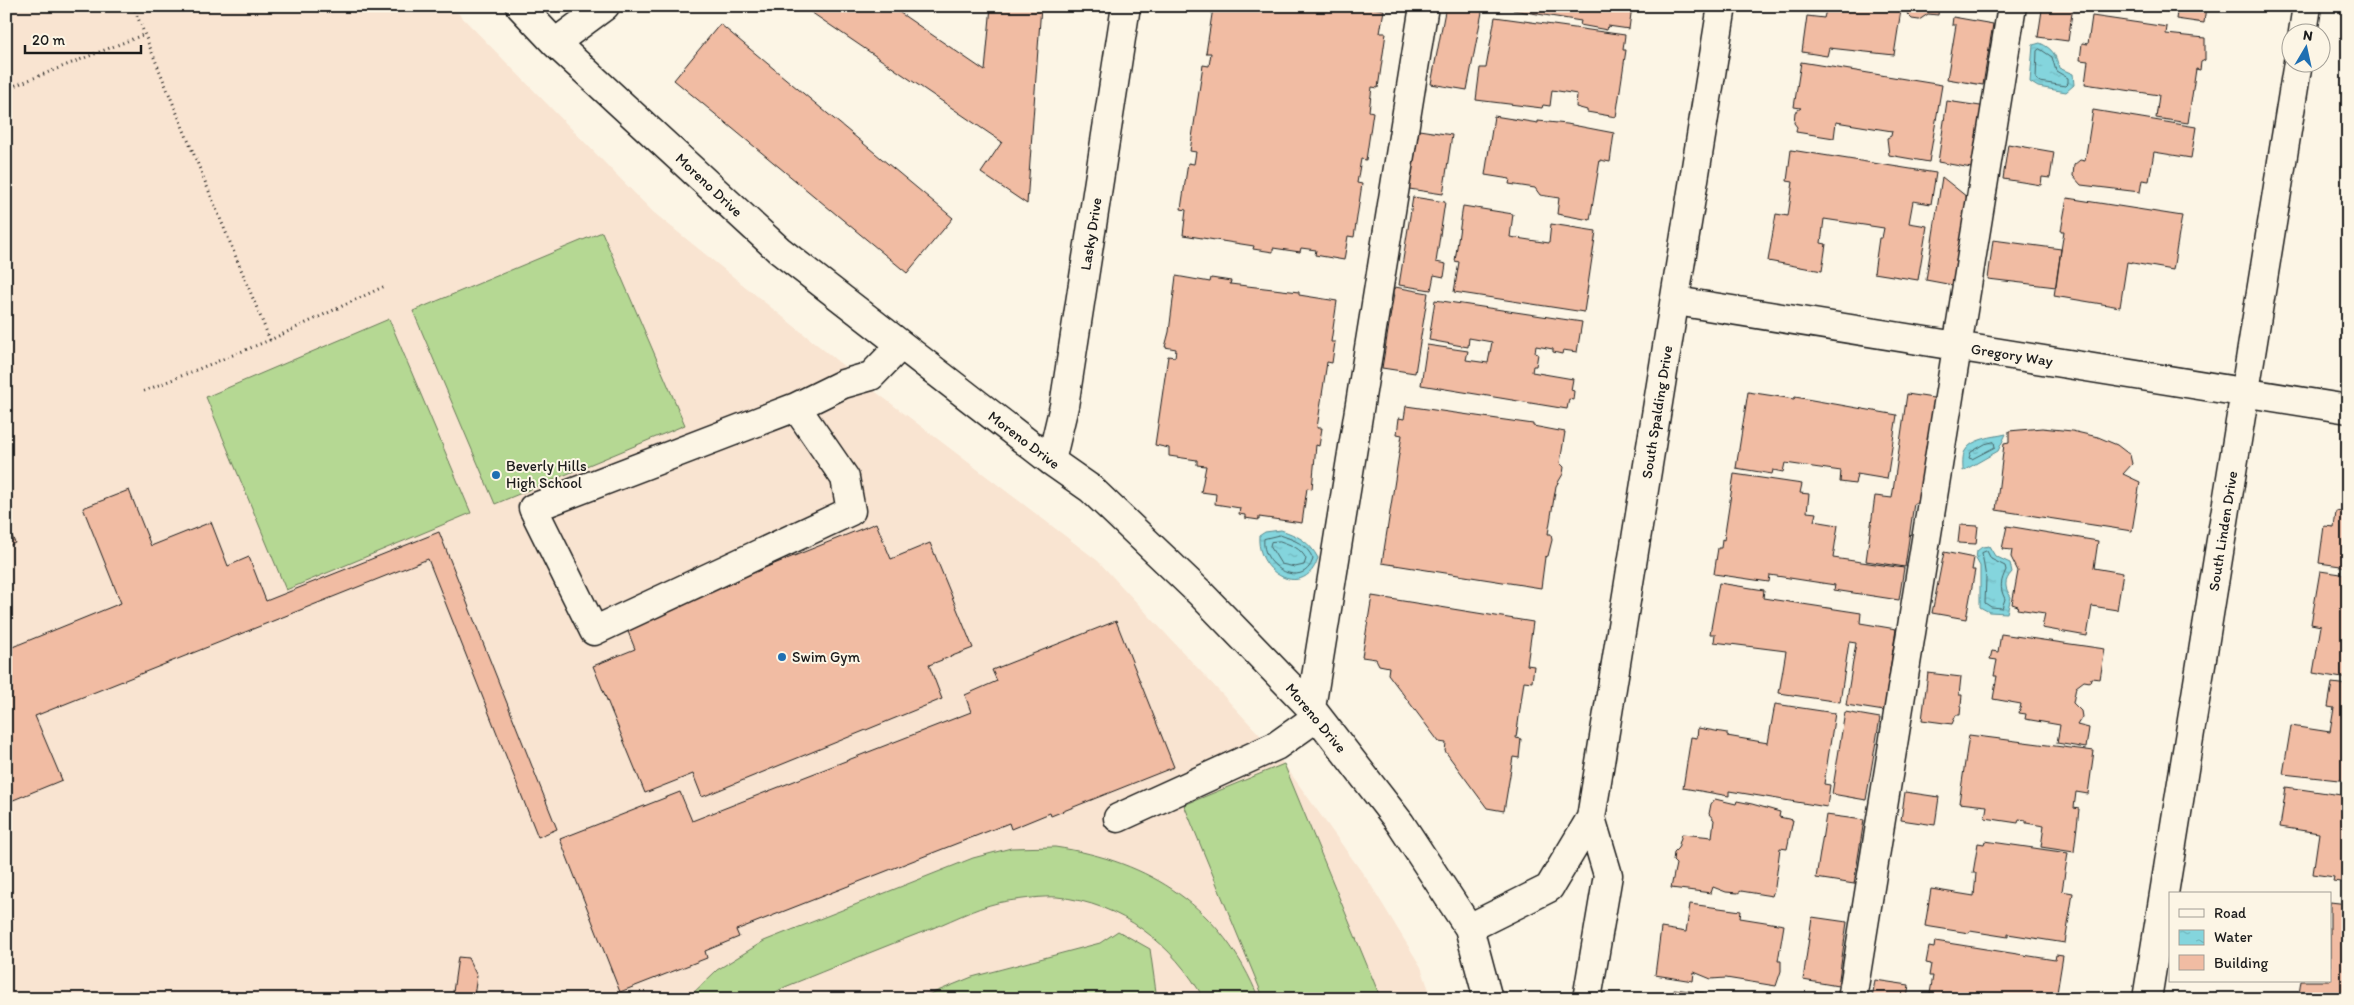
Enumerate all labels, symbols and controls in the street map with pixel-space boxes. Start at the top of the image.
scale bar [25,22,141,54]
north arrow [2282,22,2332,72]
text: N [2302,27,2314,45]
text: 20 m [32,31,66,49]
street label: Moreno Drive [672,149,746,221]
street label: Lasky Drive [1076,196,1106,272]
street label: Gregory Way [1970,340,2054,370]
street label: South Spalding Drive [1638,344,1676,480]
street label: Moreno Drive [985,407,1063,473]
place label: Beverly Hills High School [506,457,587,492]
marker: Beverly Hills High School [490,469,502,481]
street label: South Linden Drive [2205,470,2241,592]
place label: Swim Gym [792,648,860,666]
marker: Swim Gym [776,651,788,663]
street label: Moreno Drive [1282,680,1350,756]
legend [2169,892,2332,982]
text: Road [2214,904,2247,922]
text: Water [2214,928,2253,946]
text: Building [2214,954,2268,972]

